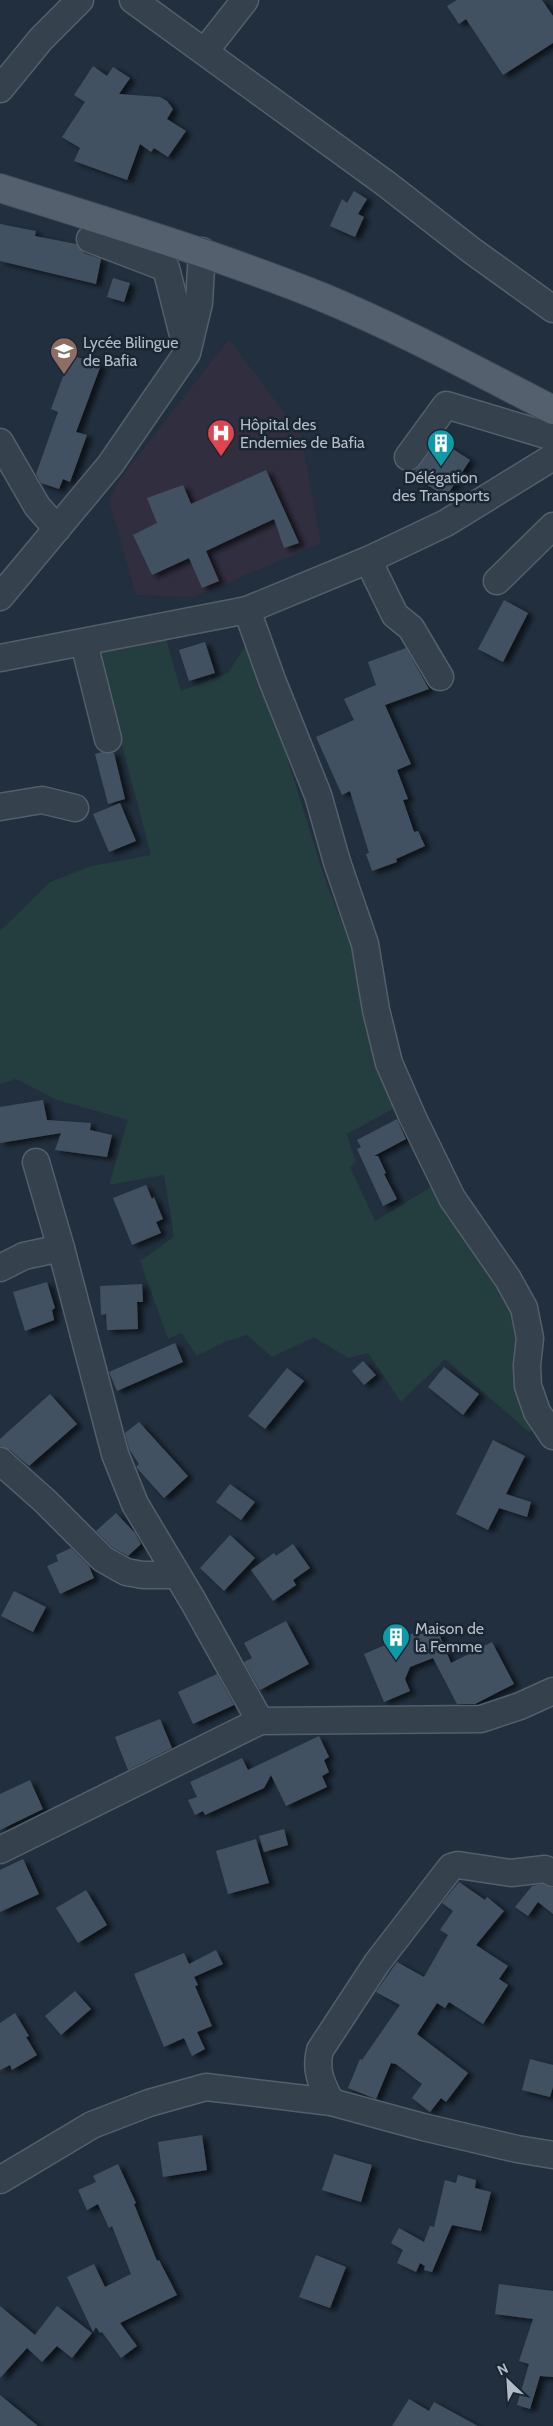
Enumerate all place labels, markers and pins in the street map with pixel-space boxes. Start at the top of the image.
place label: Lycée Bilingue de Bafia [83,333,178,370]
school or university icon: Lycée Bilingue de Bafia [49,336,79,375]
place label: Hôpital des Endemies de Bafia [240,415,365,452]
hospital icon: Hôpital des Endemies de Bafia [206,418,236,457]
building icon: Délégation des Transports [426,428,456,467]
place label: Délégation des Transports [392,468,490,505]
place label: Maison de la Femme [415,1619,484,1656]
building icon: Maison de la Femme [381,1622,411,1661]

